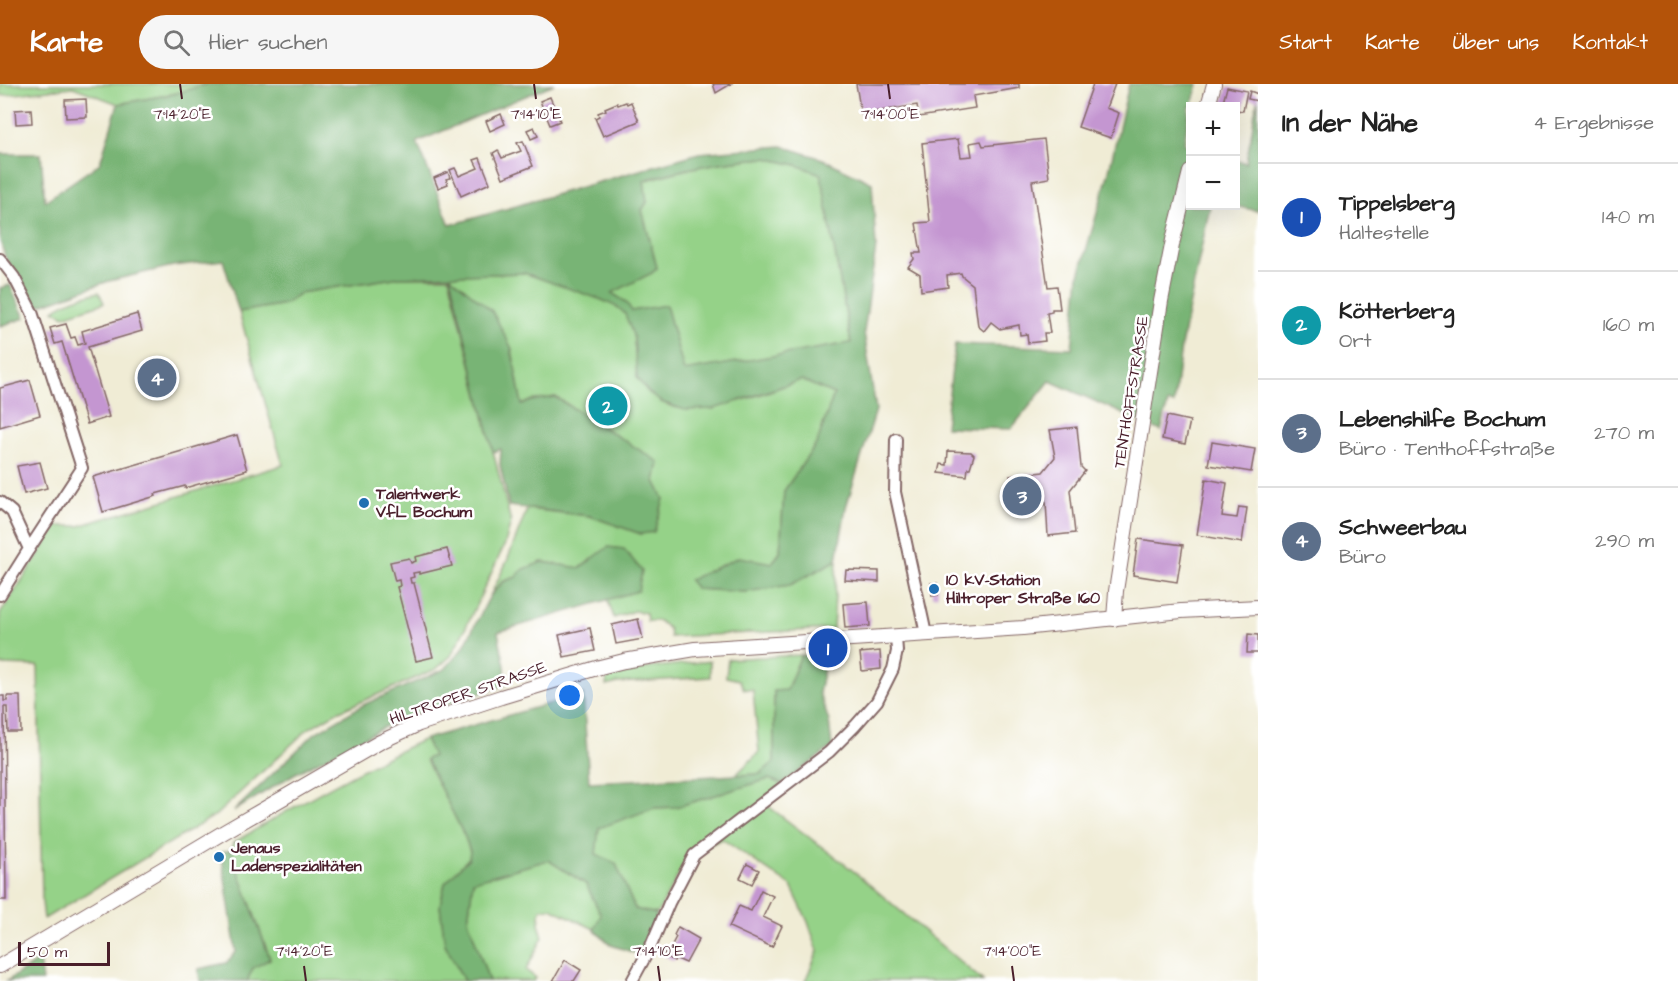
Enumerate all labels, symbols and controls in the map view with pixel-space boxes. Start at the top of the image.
search box [139,15,559,69]
text: Karte [30,23,103,62]
icon: search [160,26,193,59]
text: Hier suchen [208,27,328,58]
text: Start [1279,28,1332,57]
text: Karte [1365,28,1420,57]
text: Über uns [1453,28,1539,57]
text: Kontakt [1572,28,1648,57]
map controls [1186,102,1240,210]
button: + [1186,102,1240,156]
text: 7°14'20"E [153,104,211,125]
text: 7°14'10"E [511,104,562,125]
text: 7°14'00"E [861,104,919,125]
text: In der Nähe [1282,105,1418,141]
text: 4 Ergebnisse [1533,109,1654,137]
button: − [1186,156,1240,210]
text: Tippelsberg [1339,188,1455,219]
text: 1 [1300,203,1303,231]
text: 140 m [1602,203,1654,231]
text: Haltestelle [1339,219,1429,247]
text: Kötterberg [1339,296,1454,327]
text: 2 [1296,311,1307,339]
text: 160 m [1603,311,1654,339]
street label: TENTHOFFSTRASSE [1108,314,1154,470]
text: Ort [1339,327,1372,355]
pin: 4 [138,356,176,400]
pin: 2 [588,384,628,428]
text: Lebenshilfe Bochum [1339,404,1545,435]
text: 3 [1296,419,1307,447]
text: 270 m [1594,419,1654,447]
text: Büro · Tenthoffstraße [1339,435,1555,463]
pin: 3 [1002,474,1042,518]
place label: Talentwerk VfL Bochum [375,483,473,523]
marker: Talentwerk VfL Bochum [357,496,371,510]
text: Schweerbau [1339,512,1466,543]
text: 4 [1295,527,1308,555]
text: 290 m [1595,527,1654,555]
text: Büro [1339,543,1386,571]
place label: 10 kV-Station Hiltroper Straße 160 [946,569,1100,609]
marker: 10 kV-Station Hiltroper Straße 160 [927,582,941,596]
pin: 1 [808,626,848,670]
street label: HILTROPER STRASSE [387,656,550,730]
your location [555,681,584,710]
place label: Jenaus Ladenspezialitäten [230,837,362,877]
marker: Jenaus Ladenspezialitäten [212,850,226,864]
scale bar [18,939,110,966]
text: 50 m [27,941,67,963]
text: 7°14'20"E [275,941,333,962]
text: 7°14'10"E [633,941,684,962]
text: 7°14'00"E [983,941,1041,962]

